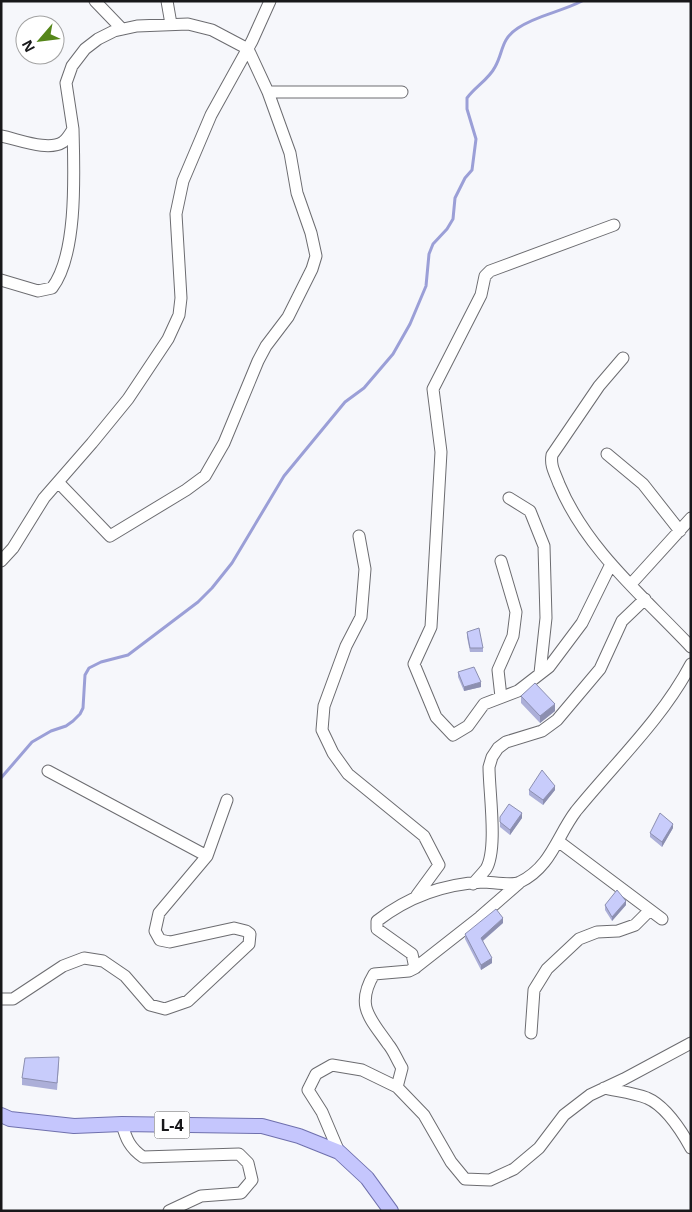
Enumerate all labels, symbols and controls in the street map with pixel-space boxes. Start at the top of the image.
north arrow [15,15,65,65]
text: N [17,37,39,56]
road number: L-4 [154,1112,190,1138]

